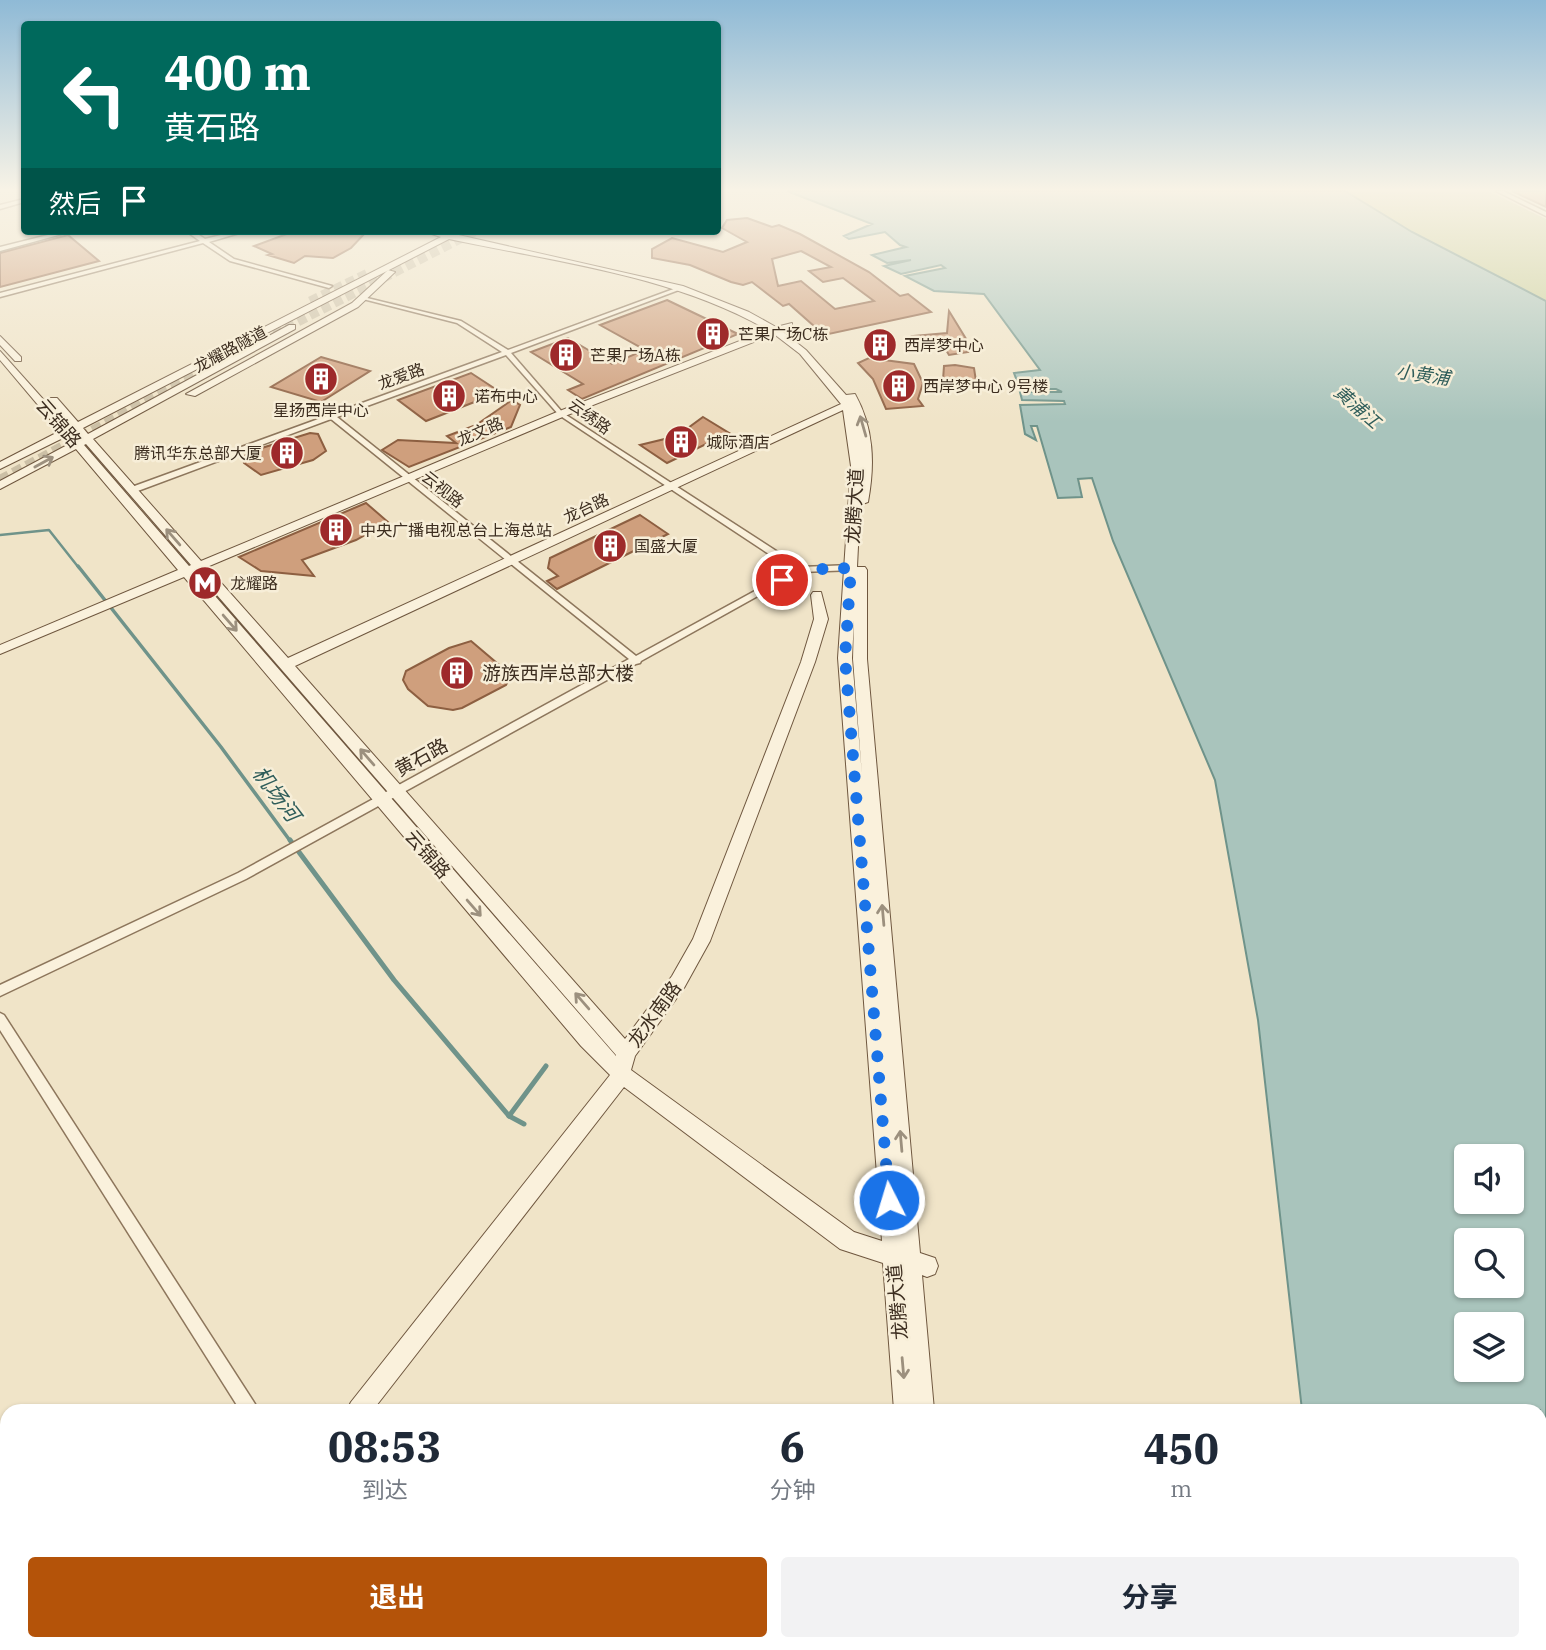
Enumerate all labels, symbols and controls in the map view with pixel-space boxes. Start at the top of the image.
text: 400 m [164,40,311,103]
icon: left [49,49,140,140]
text: 黄石路 [164,106,260,148]
icon: arrive [115,182,153,220]
text: 然后 [49,186,101,220]
building icon: 芒果广场C栋 [694,315,732,353]
street label: 龙耀路隧道 [190,321,270,377]
place label: 芒果广场C栋 [738,324,828,344]
building icon: 西岸梦中心 [861,326,899,364]
place label: 西岸梦中心 [904,335,984,355]
building icon: 芒果广场A栋 [547,336,585,374]
place label: 芒果广场A栋 [590,345,681,365]
street label: 龙爱路 [375,358,427,394]
water label: 小黄浦 [1395,359,1454,390]
building icon: 星扬西岸中心 [302,360,340,398]
building icon: 西岸梦中心 9号楼 [880,367,918,405]
place label: 西岸梦中心 9号楼 [923,376,1048,396]
building icon: 诺布中心 [430,377,468,415]
water label: 黄浦江 [1329,380,1387,434]
place label: 诺布中心 [474,386,538,406]
street label: 云锦路 [31,394,87,452]
street label: 云绣路 [565,394,615,438]
place label: 星扬西岸中心 [273,400,369,420]
street label: 龙文路 [454,412,506,450]
one-way arrow [856,415,869,437]
building icon: 城际酒店 [662,423,700,461]
place label: 城际酒店 [706,432,770,452]
building icon: 腾讯华东总部大厦 [268,434,306,472]
place label: 腾讯华东总部大厦 [134,443,262,463]
one-way arrow [33,455,53,469]
street label: 云视路 [418,466,468,512]
street label: 龙腾大道 [840,467,868,545]
street label: 龙台路 [560,489,612,527]
building icon: 中央广播电视总台上海总站 [317,511,355,549]
place label: 中央广播电视总台上海总站 [360,520,552,540]
building icon: 国盛大厦 [591,527,629,565]
one-way arrow [165,528,181,546]
place label: 国盛大厦 [634,536,698,556]
pin [752,550,812,610]
icon: arrive [763,561,801,599]
metro station icon: 龙耀路 [186,564,224,602]
place label: 龙耀路 [230,573,278,593]
one-way arrow [222,614,238,632]
building icon: 游族西岸总部大楼 [438,654,476,692]
place label: 游族西岸总部大楼 [482,661,634,685]
street label: 黄石路 [390,733,452,781]
one-way arrow [359,748,375,766]
water label: 机场河 [247,760,309,830]
street label: 云锦路 [400,825,456,883]
one-way arrow [466,898,482,916]
one-way arrow [876,904,889,926]
street label: 龙水南路 [622,976,686,1052]
one-way arrow [574,993,590,1011]
one-way arrow [894,1131,907,1153]
map controls [1454,1144,1524,1382]
button: sound [1454,1144,1524,1214]
position arrow [852,1163,926,1237]
button: search [1454,1228,1524,1298]
street label: 龙腾大道 [882,1263,912,1341]
button: layers [1454,1312,1524,1382]
one-way arrow [897,1357,910,1379]
text: 08:53 [328,1419,441,1474]
text: 6 [780,1419,805,1474]
text: 450 [1143,1421,1219,1476]
text: m [1170,1473,1192,1503]
text: 到达 [362,1474,408,1504]
text: 分钟 [769,1474,815,1504]
button: 退出 [28,1557,767,1637]
button: 分享 [781,1557,1519,1637]

